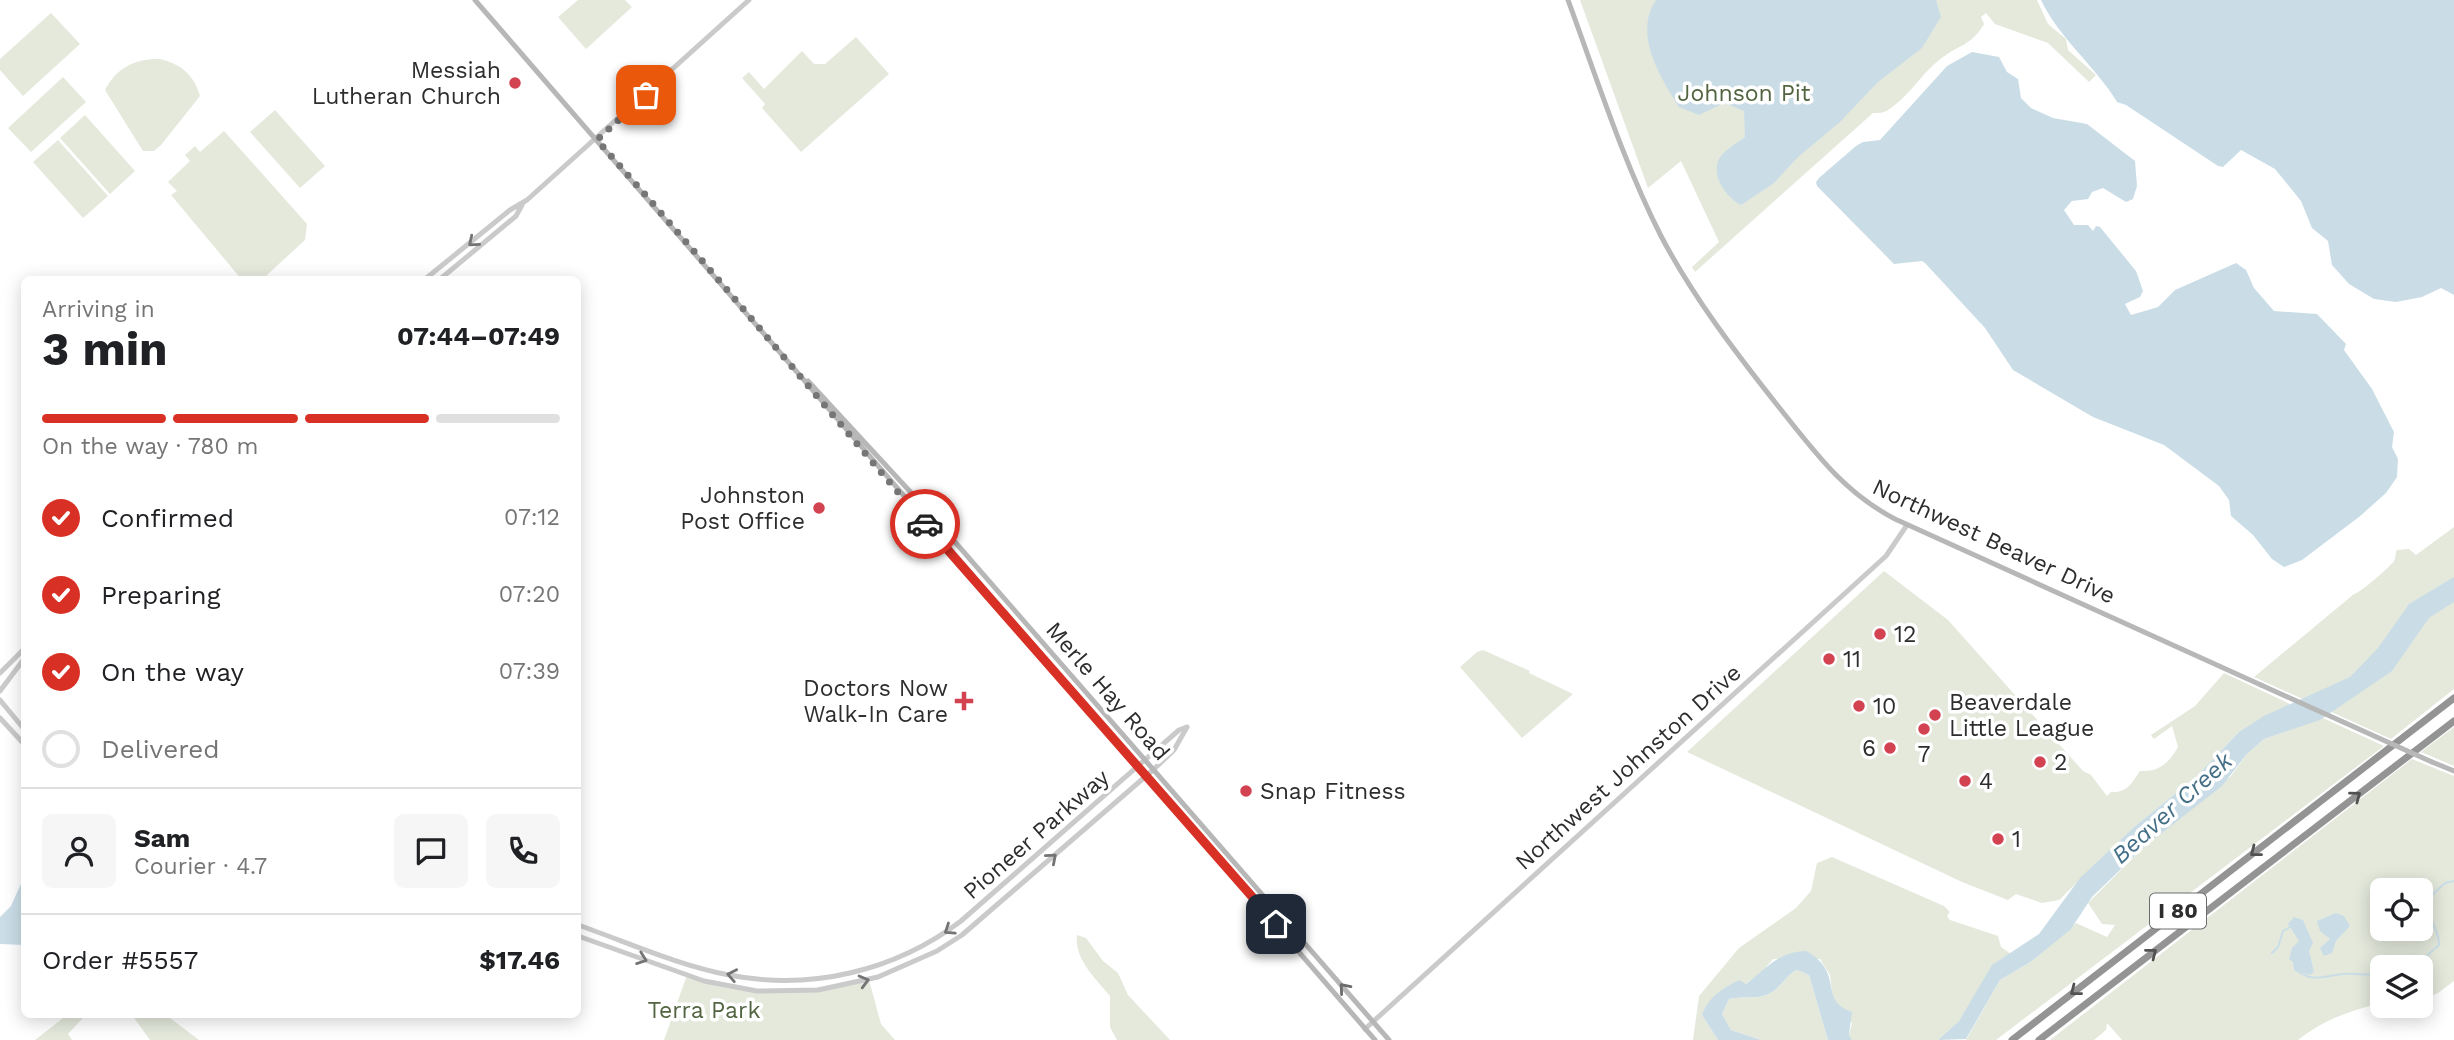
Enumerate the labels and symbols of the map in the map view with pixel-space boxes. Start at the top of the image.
place label: Messiah Lutheran Church [312,57,501,110]
pin [616,65,676,125]
marker: Messiah Lutheran Church [507,75,523,91]
park label: Johnson Pit [1678,80,1811,107]
one-way arrow [468,233,480,246]
street label: Northwest Beaver Drive [1868,473,2119,610]
place label: Johnston Post Office [680,482,805,535]
courier [890,489,960,559]
marker: Johnston Post Office [811,500,827,516]
street label: Merle Hay Road [1040,617,1175,766]
place label: 12 [1894,621,1916,648]
marker: 12 [1872,626,1888,642]
place label: 11 [1843,646,1861,673]
marker: 11 [1821,651,1837,667]
street label: Northwest Johnston Drive [1510,659,1747,876]
place label: Doctors Now Walk-In Care [803,675,948,728]
place label: Beaverdale Little League [1949,689,2094,742]
marker: Doctors Now Walk-In Care [954,691,974,711]
place label: 10 [1873,693,1896,720]
marker: 10 [1851,698,1867,714]
marker: Beaverdale Little League [1927,707,1943,723]
marker: 7 [1916,721,1932,737]
place label: 6 [1862,735,1876,762]
marker: 6 [1882,740,1898,756]
place label: 7 [1918,741,1931,768]
water label: Beaver Creek [2106,746,2239,869]
place label: 2 [2054,749,2067,776]
marker: 2 [2032,754,2048,770]
street label: Pioneer Parkway [958,764,1115,905]
place label: 4 [1979,768,1993,795]
marker: 4 [1957,773,1973,789]
place label: Snap Fitness [1260,778,1406,805]
marker: Snap Fitness [1238,783,1254,799]
one-way arrow [2348,792,2361,805]
place label: 1 [2012,826,2021,853]
marker: 1 [1990,831,2006,847]
one-way arrow [2251,843,2263,856]
one-way arrow [1043,854,1056,866]
pin [1246,894,1306,954]
road number: I 80 [2150,894,2206,928]
one-way arrow [943,921,956,934]
one-way arrow [2144,949,2156,962]
one-way arrow [635,951,647,965]
one-way arrow [726,969,738,984]
one-way arrow [857,975,869,989]
one-way arrow [2071,983,2084,995]
one-way arrow [1340,984,1352,997]
park label: Terra Park [648,997,760,1024]

